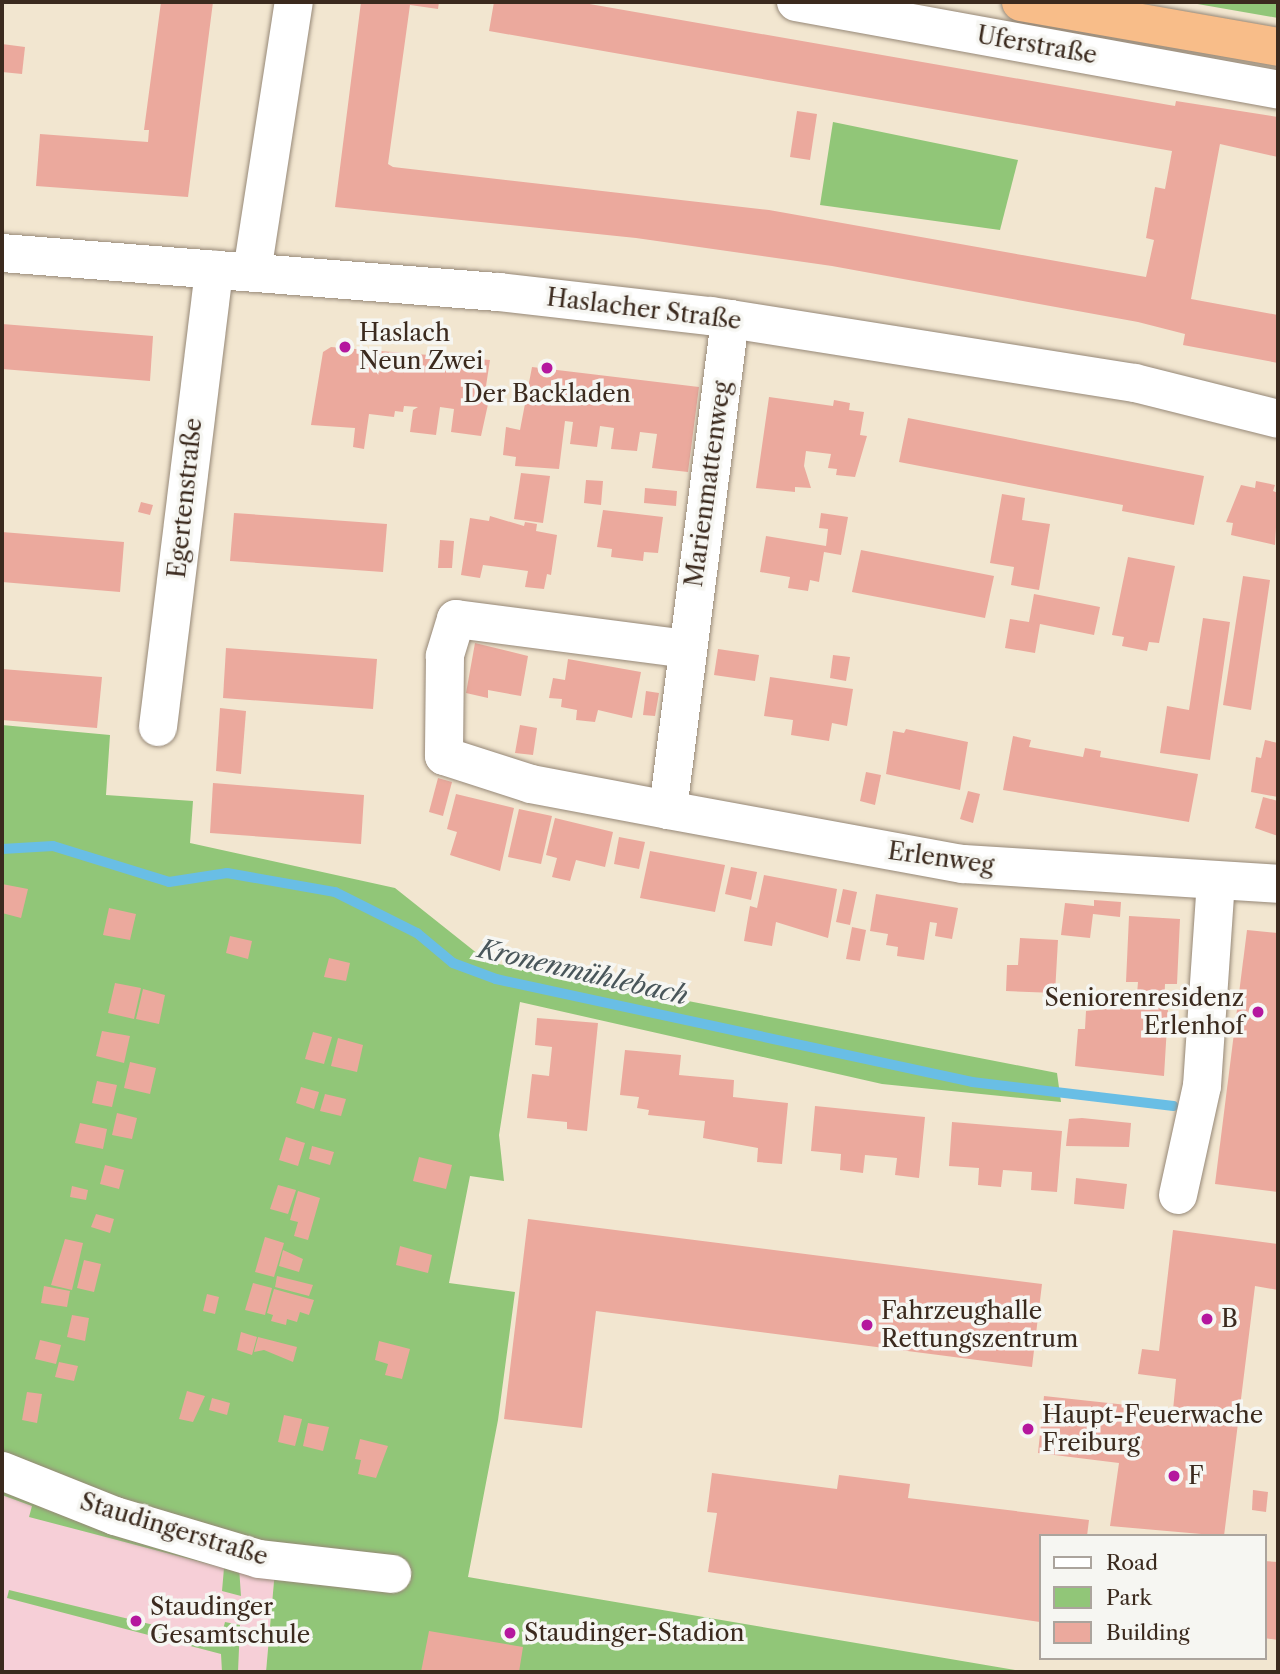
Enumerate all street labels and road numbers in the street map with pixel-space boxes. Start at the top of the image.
street label: Uferstraße [975,20,1099,70]
street label: Haslacher Straße [545,283,743,335]
street label: Marienmattenweg [679,379,737,589]
street label: Egertenstraße [162,416,208,580]
street label: Erlenweg [886,836,996,880]
street label: Staudingerstraße [77,1487,271,1571]

